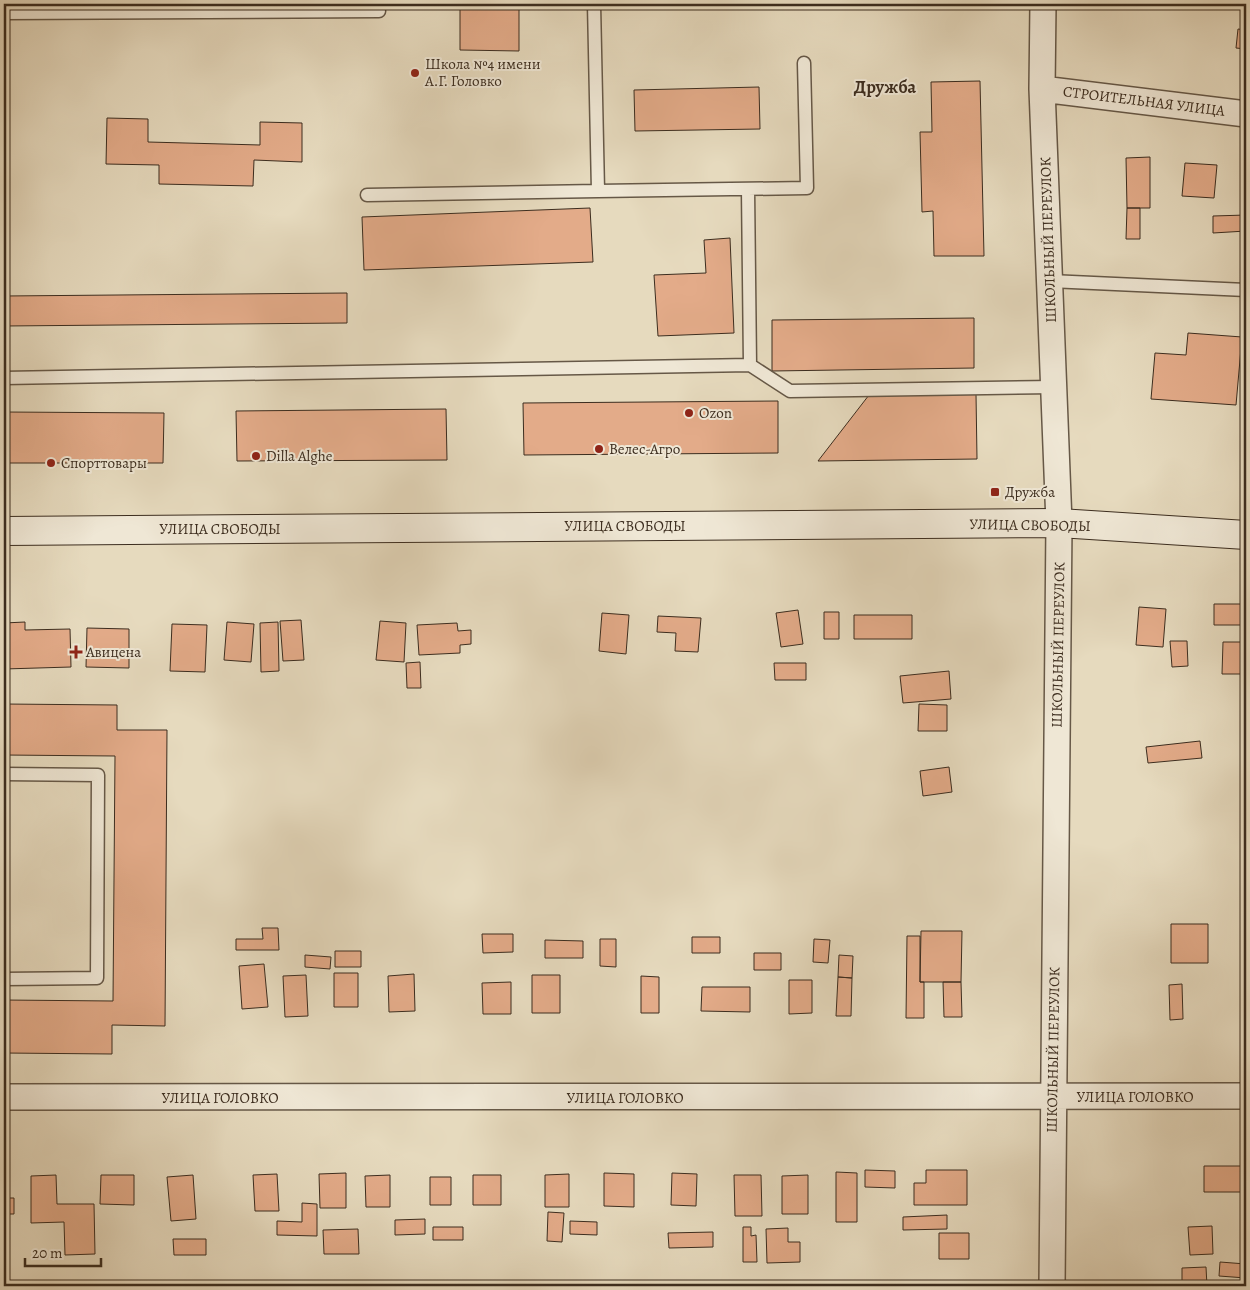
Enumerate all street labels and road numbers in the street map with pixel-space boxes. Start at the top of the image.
street label: СТРОИТЕЛЬНАЯ УЛИЦА [1062,81,1226,121]
street label: ШКОЛЬНЫЙ ПЕРЕУЛОК [1035,156,1061,323]
street label: УЛИЦА СВОБОДЫ [969,514,1091,536]
street label: УЛИЦА СВОБОДЫ [564,516,686,536]
street label: УЛИЦА СВОБОДЫ [159,519,281,539]
street label: ШКОЛЬНЫЙ ПЕРЕУЛОК [1047,561,1069,728]
street label: ШКОЛЬНЫЙ ПЕРЕУЛОК [1042,966,1064,1133]
street label: УЛИЦА ГОЛОВКО [1076,1087,1194,1107]
street label: УЛИЦА ГОЛОВКО [161,1088,279,1108]
street label: УЛИЦА ГОЛОВКО [566,1088,684,1108]

